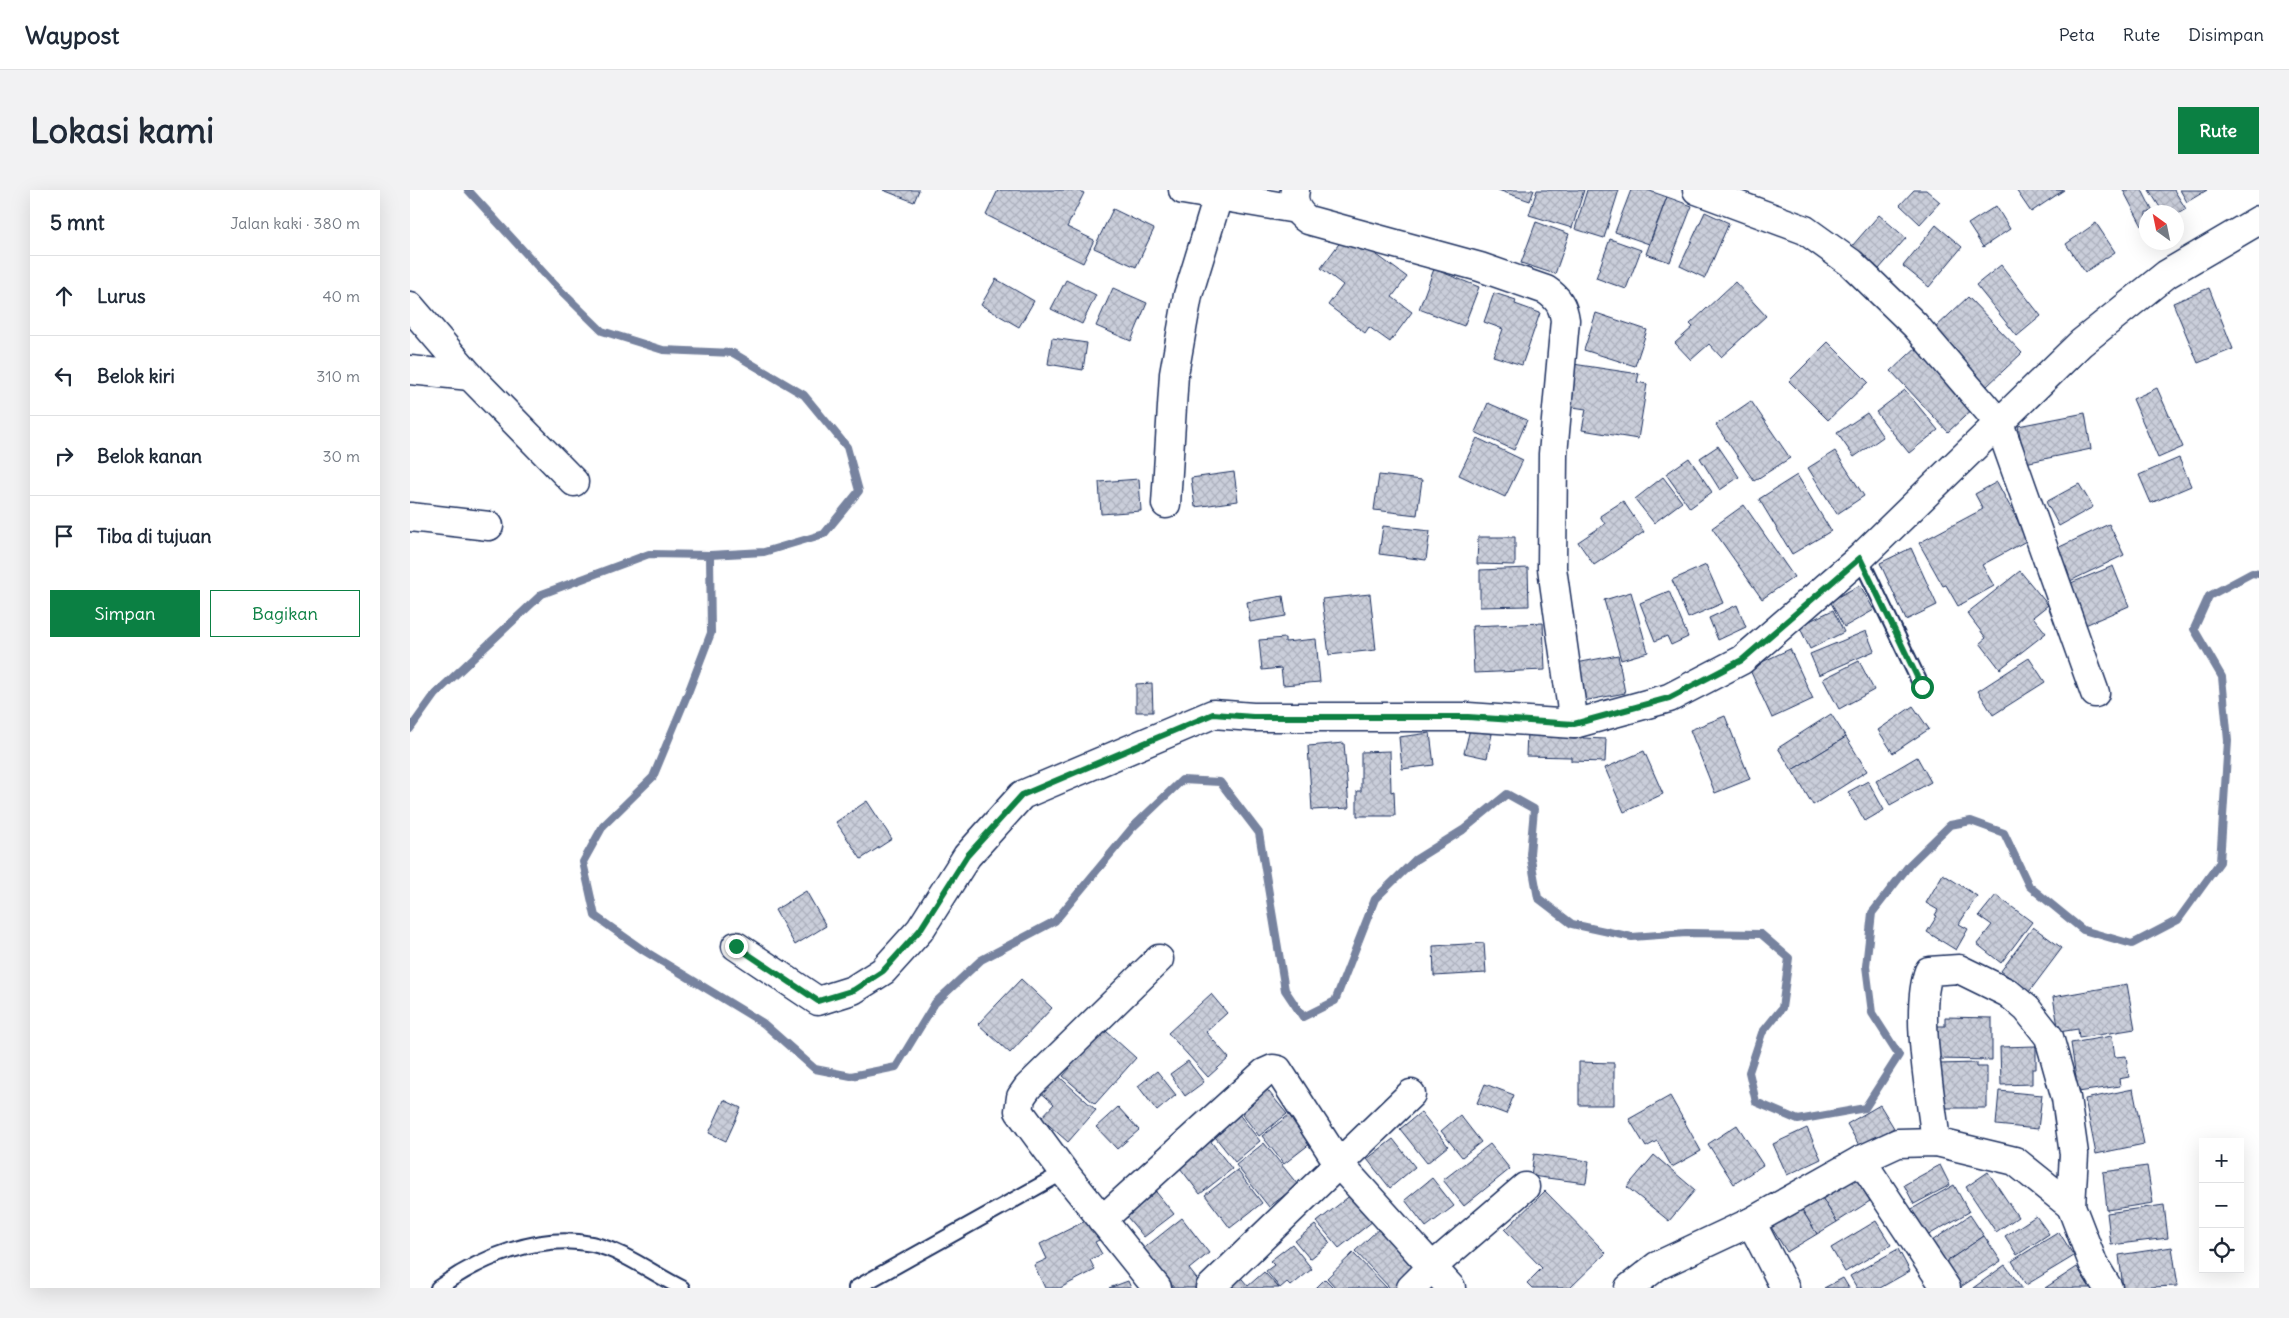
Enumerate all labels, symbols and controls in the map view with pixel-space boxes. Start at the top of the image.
text: Waypost [25,20,119,50]
text: Peta [2059,23,2095,46]
text: Rute [2123,23,2160,46]
text: Disimpan [2188,23,2264,46]
button: Rute [2178,107,2259,154]
text: Lokasi kami [30,108,214,152]
north arrow [2139,205,2184,250]
text: 5 mnt [50,209,105,236]
text: Jalan kaki · 380 m [230,213,360,233]
icon: ahead [50,282,78,310]
text: Lurus [97,284,146,308]
text: 40 m [322,286,360,306]
icon: left [50,362,78,390]
text: Belok kiri [97,364,175,388]
text: 310 m [316,366,360,386]
icon: right [50,442,78,470]
text: Belok kanan [97,444,202,468]
text: 30 m [323,446,360,466]
icon: arrive [50,522,78,550]
text: Tiba di tujuan [97,524,212,548]
button: Simpan [50,590,200,637]
button: Bagikan [210,590,360,637]
route start [1911,676,1934,699]
route end [725,935,748,958]
map controls [2199,1138,2244,1273]
button: + [2199,1138,2244,1183]
button: − [2199,1183,2244,1228]
button: locate [2199,1228,2244,1273]

